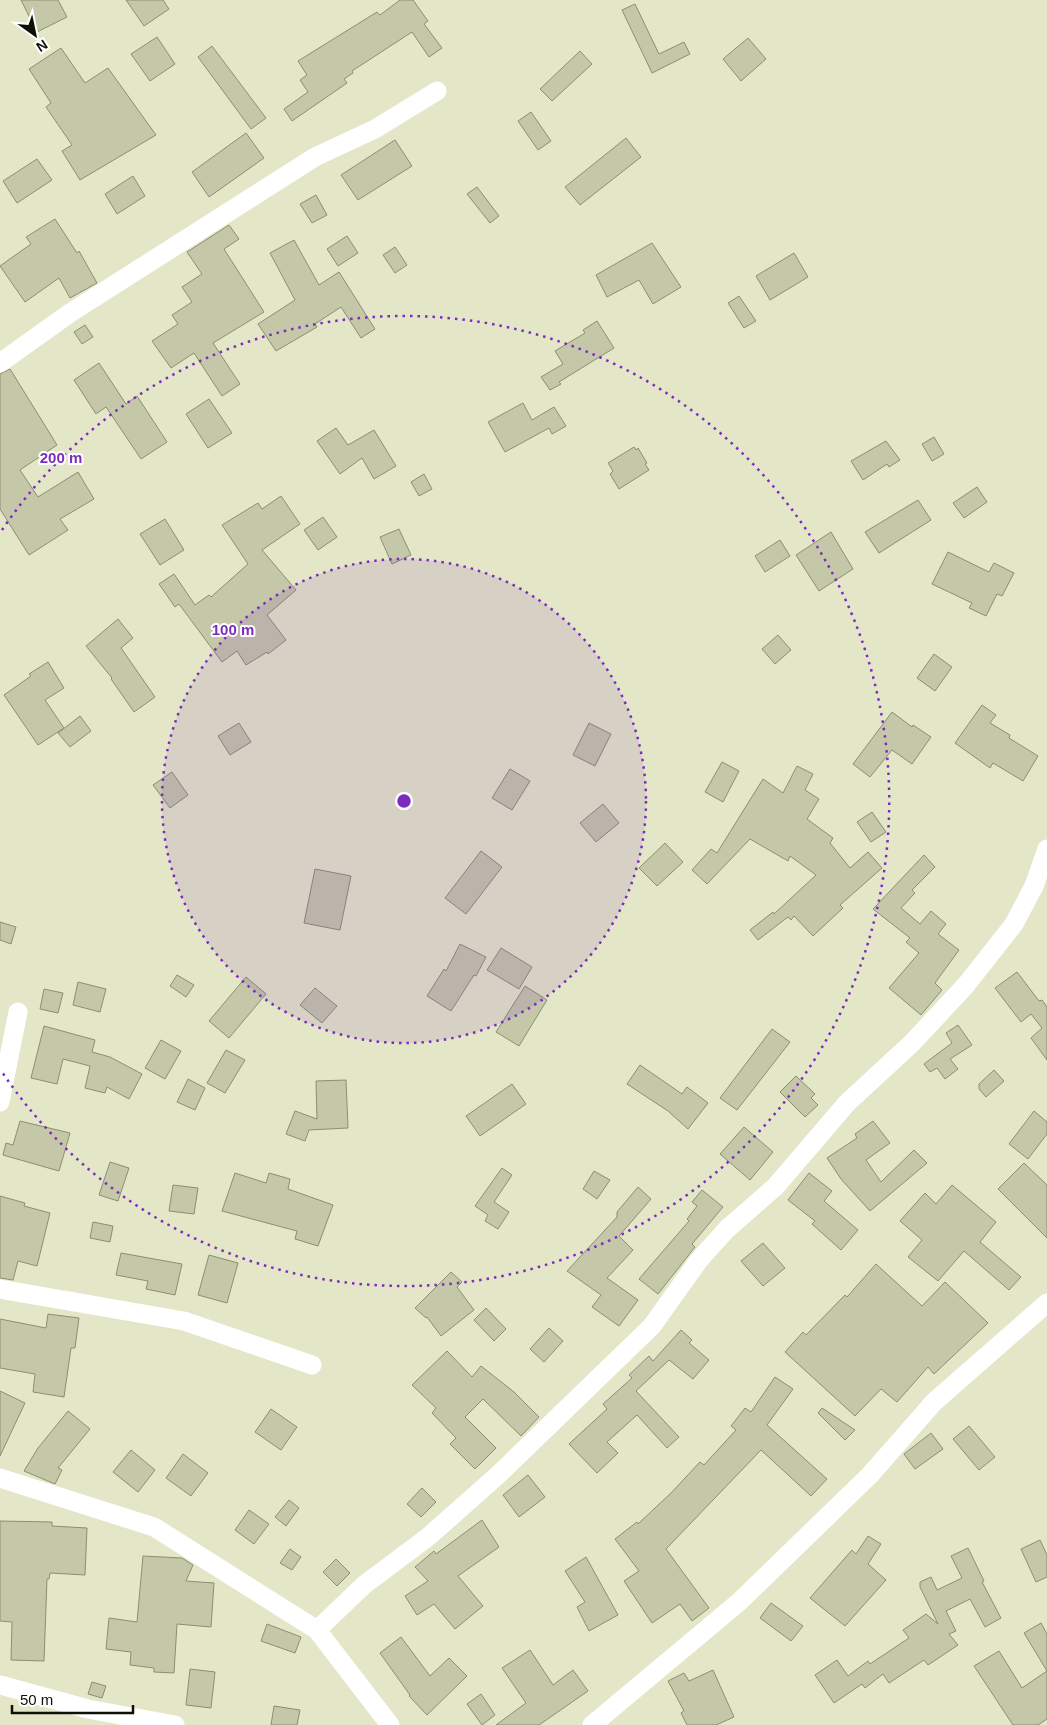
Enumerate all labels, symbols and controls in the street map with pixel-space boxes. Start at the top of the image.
north arrow [10,10,60,60]
text: N [33,36,51,55]
text: 200 m [40,449,82,466]
text: 100 m [212,621,254,638]
centre of rings [395,792,413,810]
scale bar [12,1682,134,1714]
text: 50 m [20,1691,53,1708]

